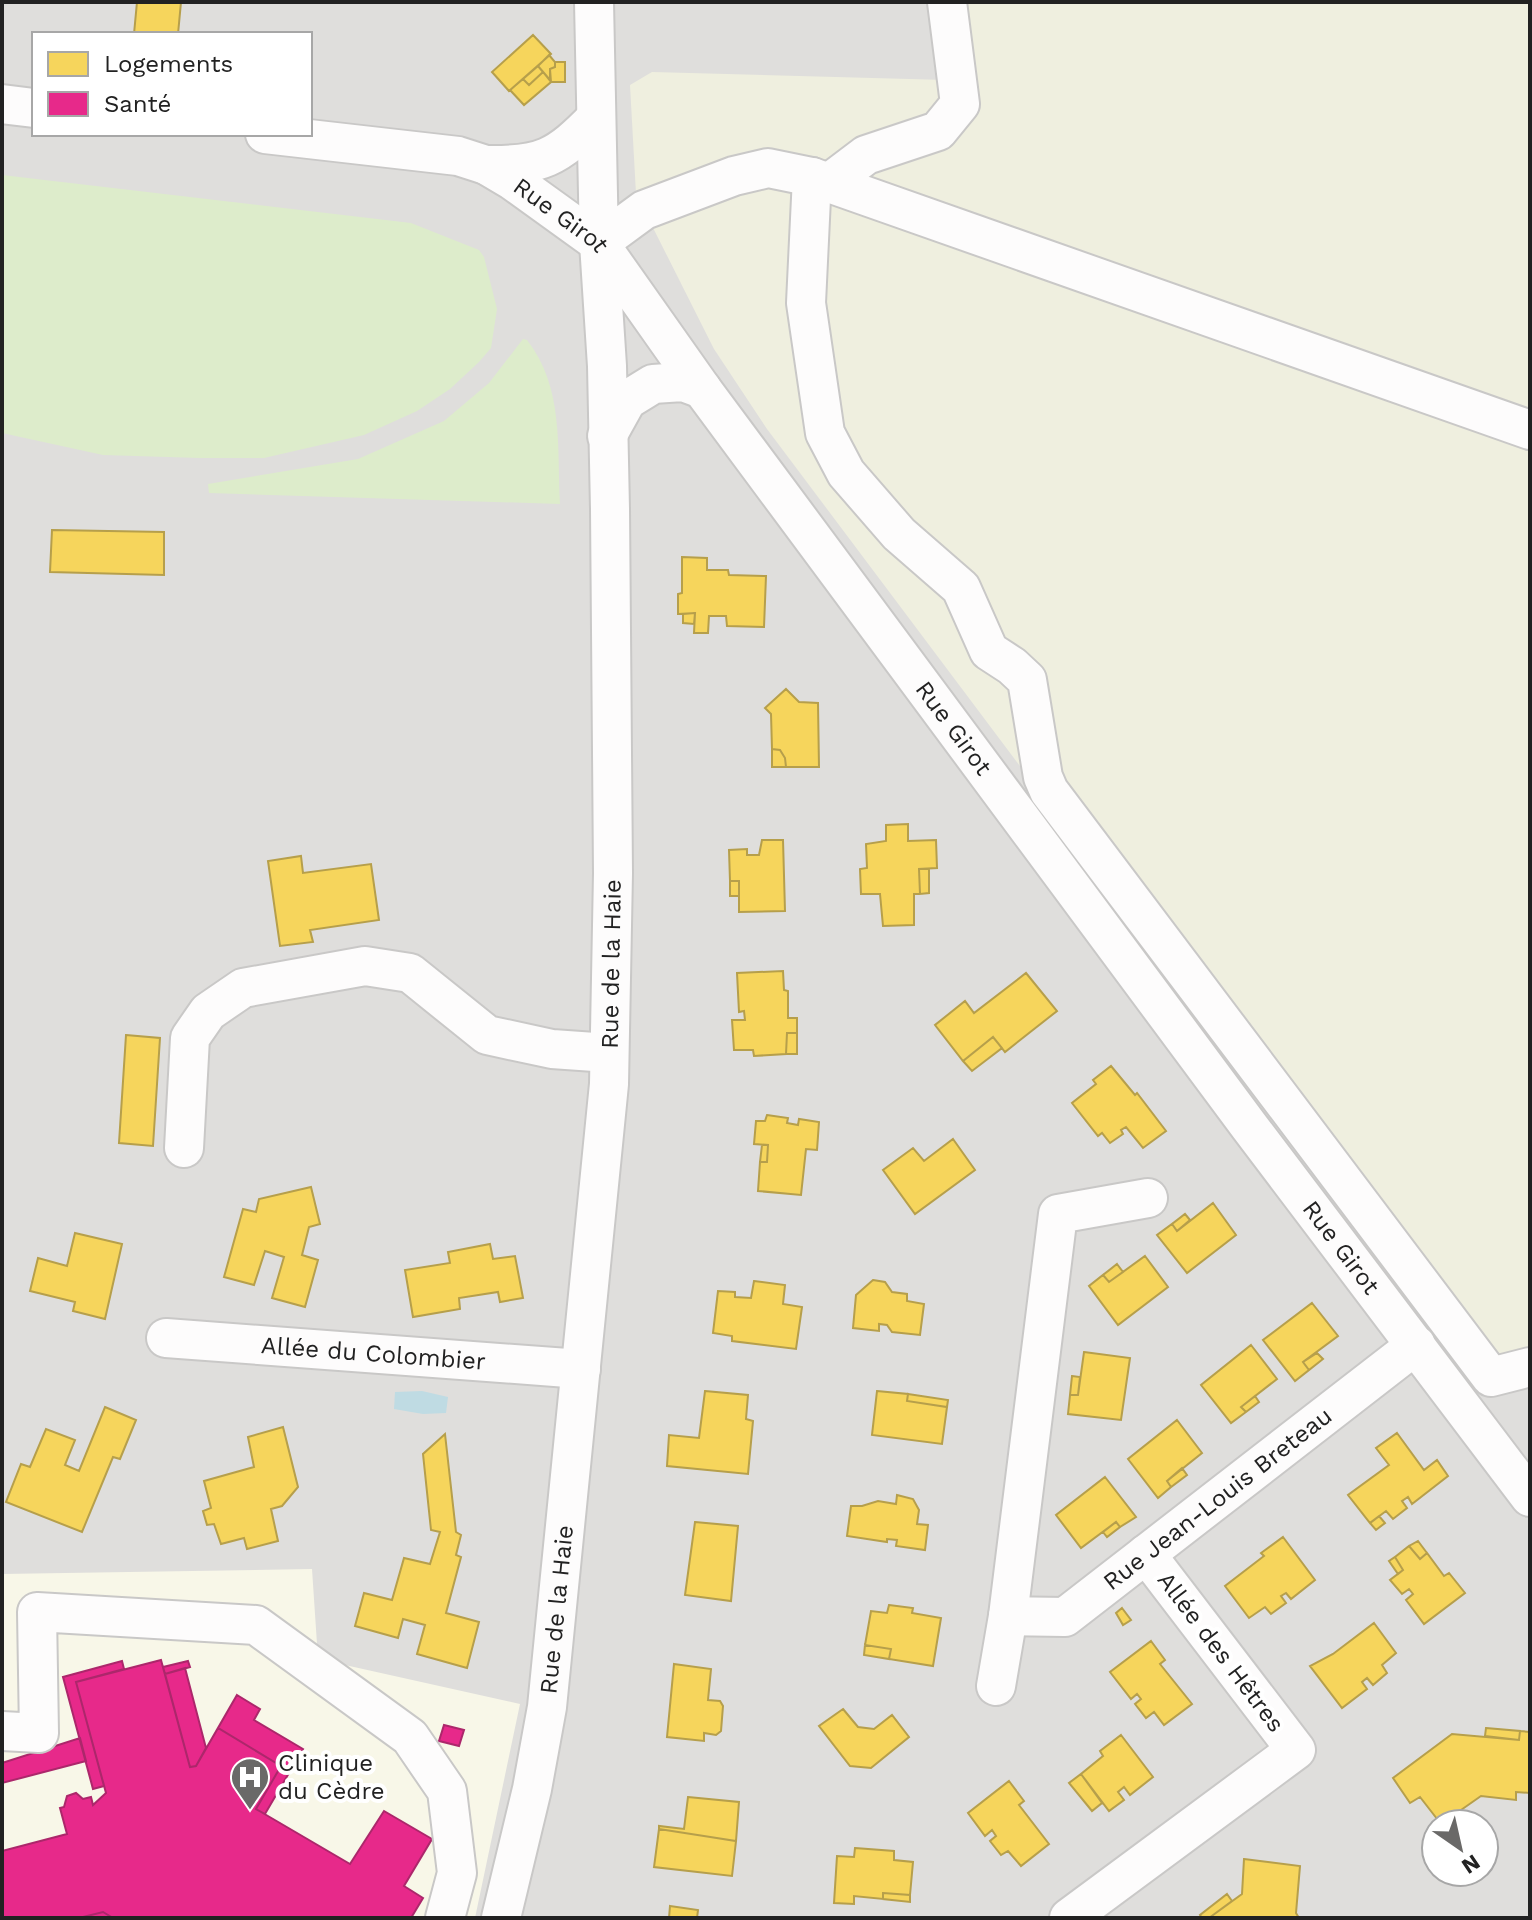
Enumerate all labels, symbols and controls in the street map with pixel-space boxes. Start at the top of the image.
legend [32,32,312,136]
text: Logements [104,50,233,78]
text: Santé [104,90,171,118]
street label: Rue Girot [508,172,615,258]
street label: Rue Girot [910,676,998,781]
street label: Rue de la Haie [596,879,627,1049]
street label: Rue Girot [1297,1195,1385,1300]
street label: Allée du Colombier [260,1331,487,1376]
street label: Rue Jean-Louis Breteau [1098,1402,1337,1596]
street label: Rue de la Haie [534,1524,579,1695]
street label: Allée des Hêtres [1152,1567,1290,1737]
place label: Clinique du Cèdre [278,1749,385,1805]
hospital icon: Clinique du Cèdre [229,1756,271,1811]
north arrow [1420,1808,1500,1888]
text: N [1457,1849,1485,1879]

